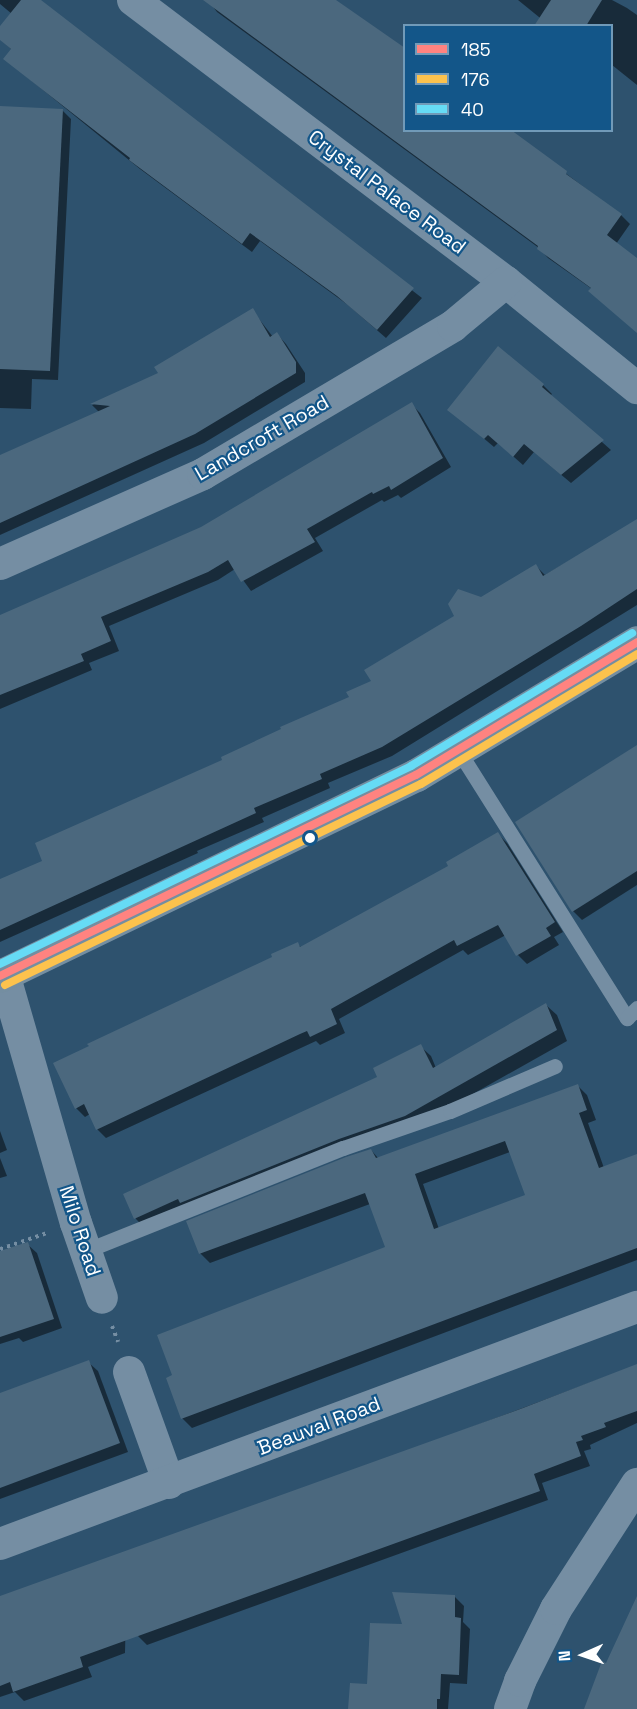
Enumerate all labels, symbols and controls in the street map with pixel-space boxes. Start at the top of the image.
legend [403,24,613,132]
text: 185 [461,38,491,61]
text: 176 [461,68,490,91]
text: 40 [461,98,484,121]
street label: Crystal Palace Road [303,125,471,259]
street label: Landcroft Road [191,390,333,486]
unlabelled marker [304,832,316,844]
street label: Milo Road [54,1183,106,1279]
street label: Beauval Road [254,1392,384,1460]
north arrow [553,1625,613,1685]
text: N [554,1650,575,1662]

